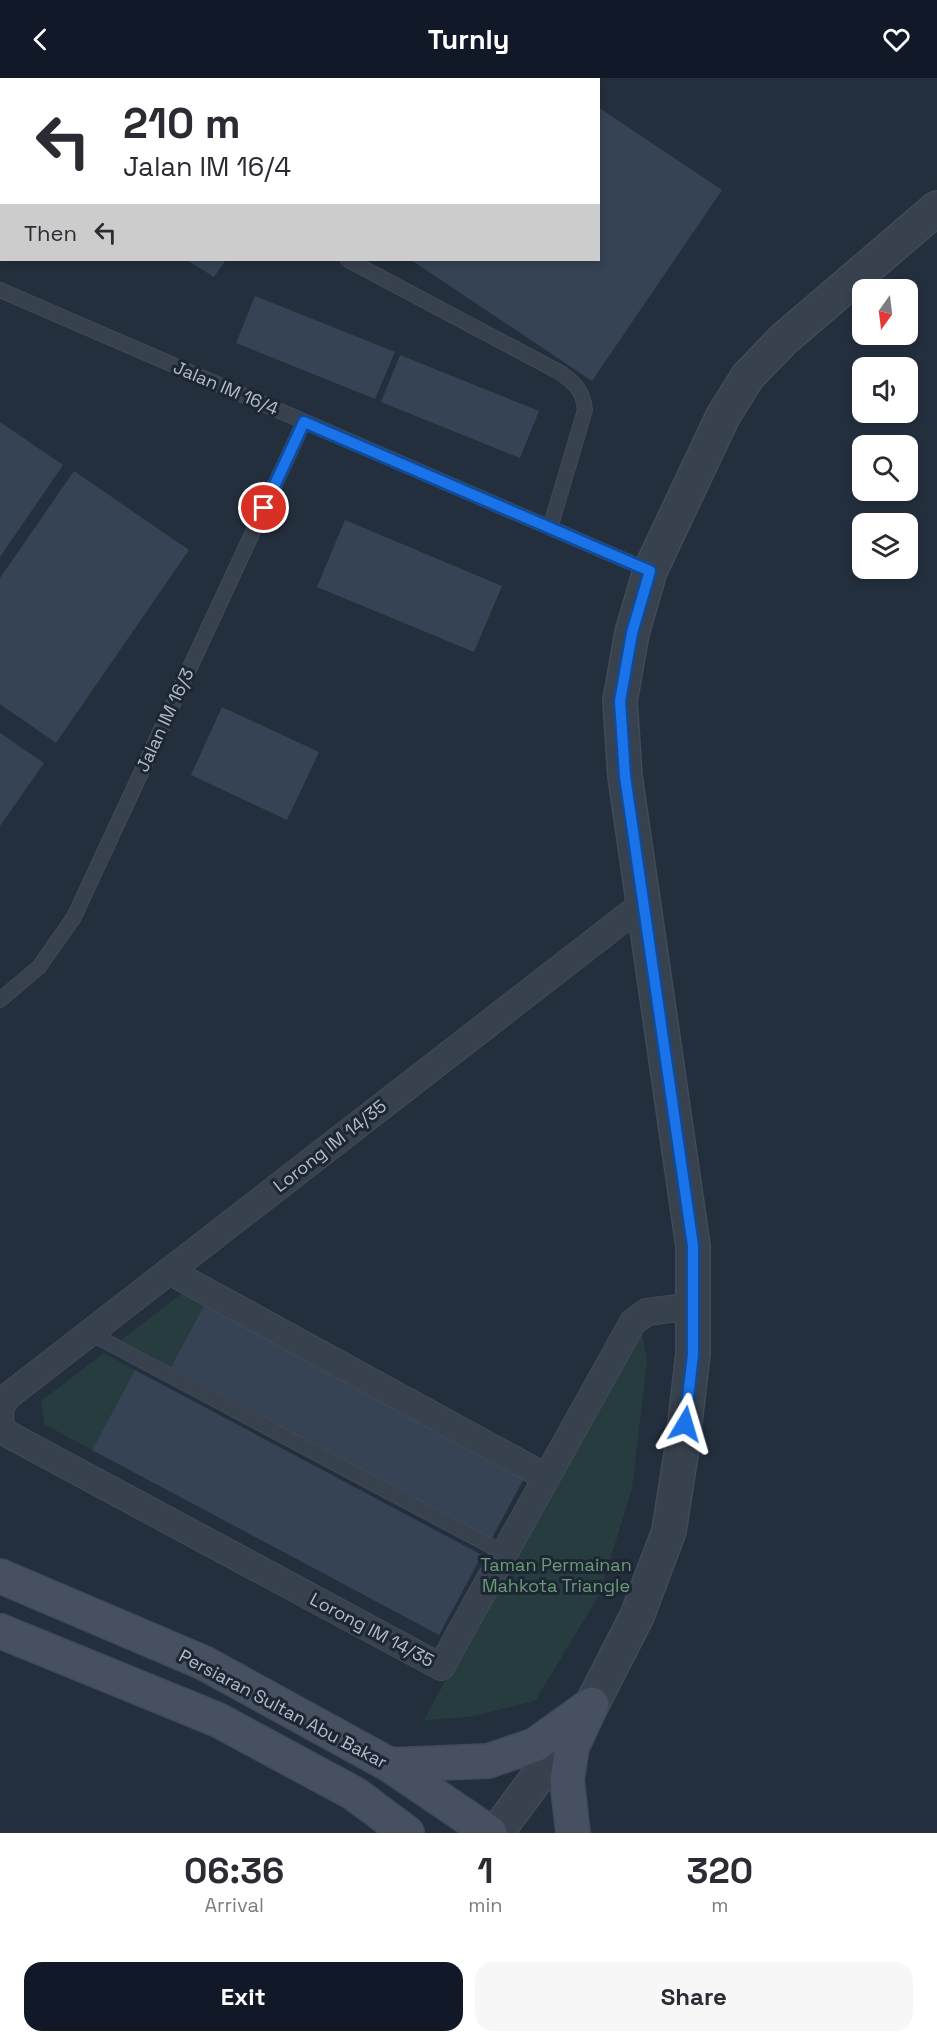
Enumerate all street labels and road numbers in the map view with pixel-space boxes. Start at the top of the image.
street label: Jalan IM 16/4 [170,355,282,420]
street label: Jalan IM 16/3 [131,664,199,775]
street label: Lorong IM 14/35 [268,1094,391,1197]
street label: Lorong IM 14/35 [306,1587,438,1672]
street label: Persiaran Sultan Abu Bakar [175,1644,391,1773]

